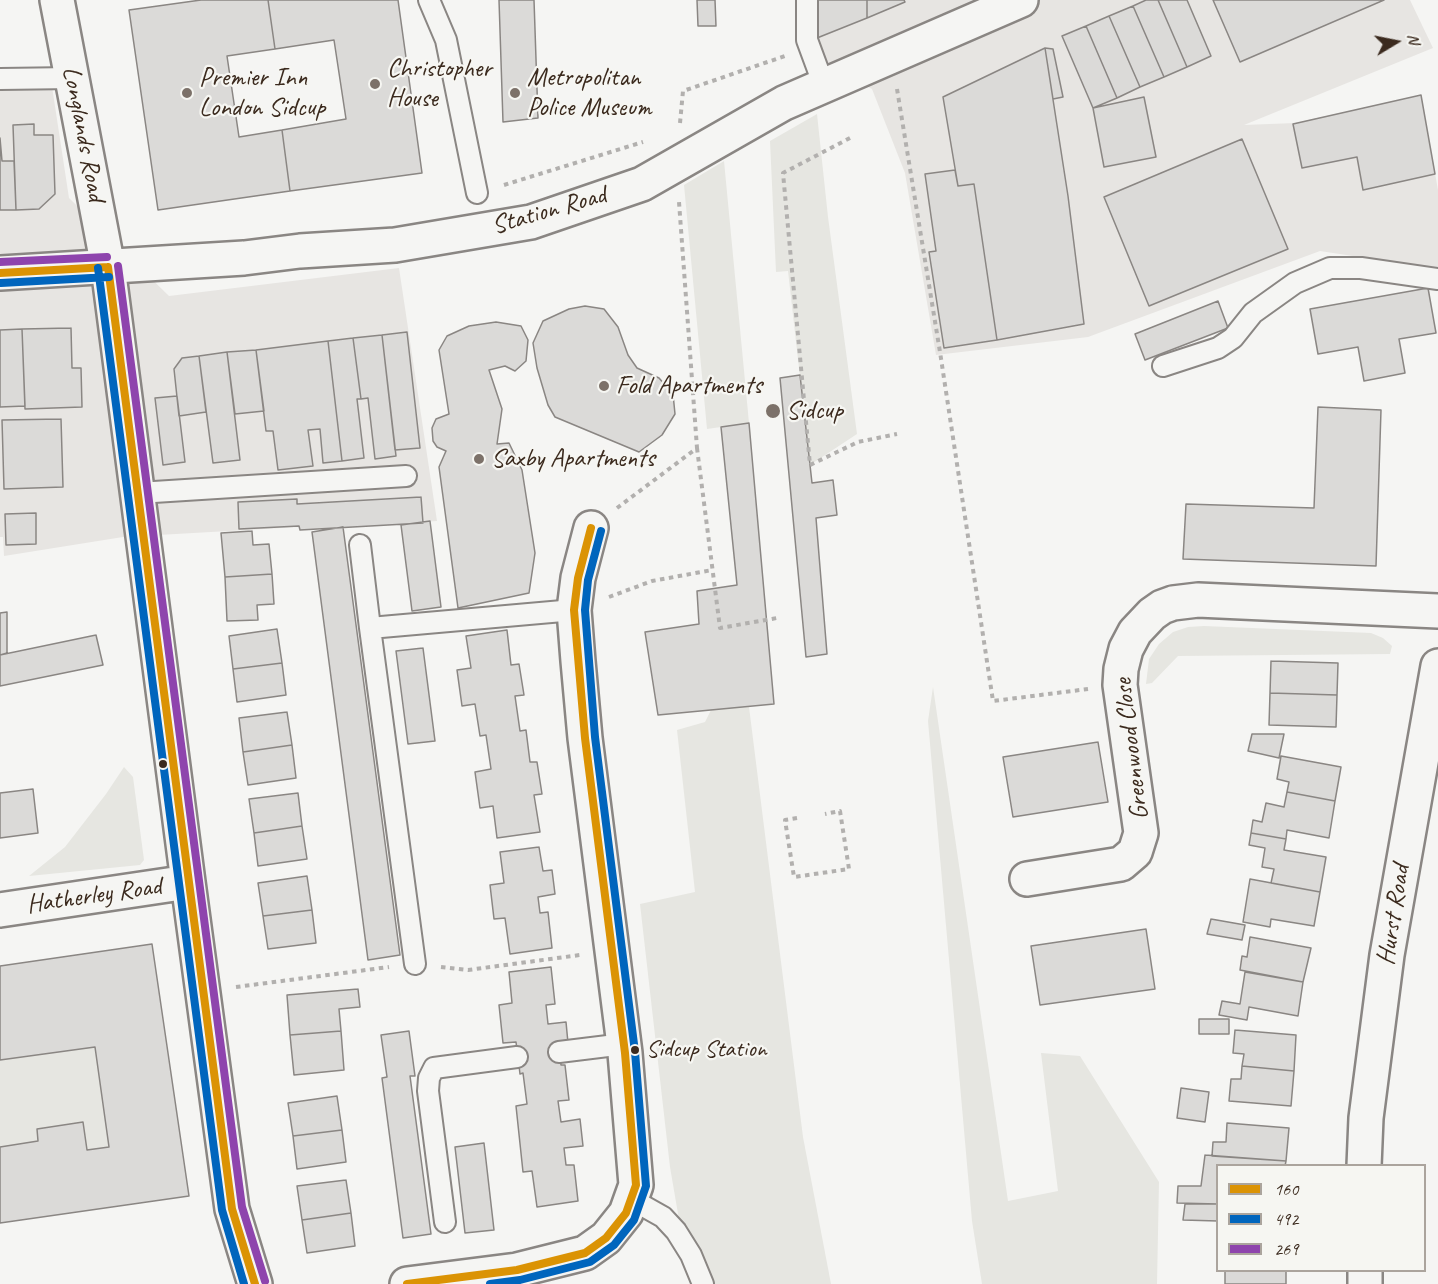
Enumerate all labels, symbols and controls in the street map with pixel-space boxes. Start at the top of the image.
north arrow [1366,12,1426,72]
text: N [1403,32,1424,45]
place label: Christopher House [387,53,492,114]
place label: Premier Inn London Sidcup [199,62,325,124]
place label: Metropolitan Police Museum [527,62,652,124]
street label: Longlands Road [55,64,111,204]
marker: Christopher House [368,77,382,91]
marker: Premier Inn London Sidcup [180,86,194,100]
marker: Metropolitan Police Museum [508,86,522,100]
street label: Station Road [488,180,610,242]
place label: Fold Apartments [616,370,762,402]
marker: Fold Apartments [597,379,611,393]
place label: Sidcup [786,395,843,427]
marker: Sidcup [764,402,782,420]
place label: Saxby Apartments [491,443,655,475]
marker: Saxby Apartments [472,452,486,466]
street label: Greenwood Close [1108,677,1156,821]
unlabelled marker [157,758,169,770]
street label: Hurst Road [1371,863,1417,967]
street label: Hatherley Road [25,871,163,921]
place label: Sidcup Station [646,1036,767,1064]
marker: Sidcup Station [629,1044,641,1056]
legend [1216,1164,1426,1272]
text: 160 [1274,1178,1298,1200]
text: 492 [1274,1208,1298,1230]
text: 269 [1274,1238,1298,1260]

